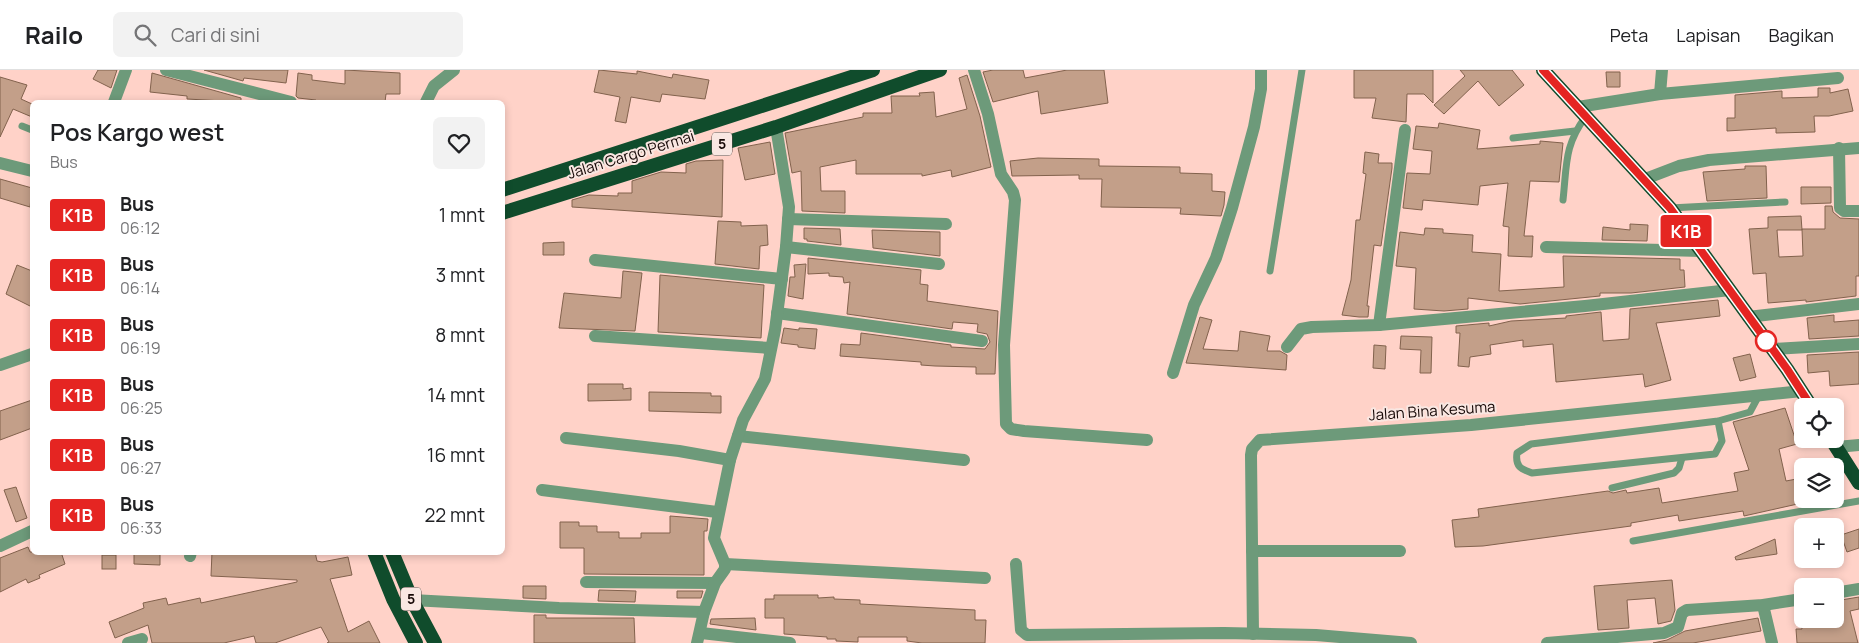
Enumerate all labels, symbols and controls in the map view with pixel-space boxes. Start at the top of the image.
search box [113,12,463,57]
text: Railo [25,18,83,51]
icon: search [131,21,159,49]
text: Cari di sini [171,22,260,48]
text: Peta [1610,23,1648,47]
text: Lapisan [1676,23,1740,47]
text: Bagikan [1768,23,1834,47]
text: Pos Kargo west [50,115,224,148]
button: heart [433,117,485,169]
street label: Jalan Cargo Permai [565,125,697,184]
road number: 5 [712,132,732,156]
text: Bus [50,151,78,173]
text: Bus [120,191,154,217]
text: 1 mnt [439,202,485,228]
text: K1B [62,203,93,227]
line badge: K1B [1657,215,1715,247]
text: 06:12 [120,217,160,239]
text: K1B [1671,219,1701,243]
text: Bus [120,251,154,277]
text: 3 mnt [436,262,485,288]
text: K1B [62,263,93,287]
text: 06:14 [120,277,160,299]
text: Bus [120,311,154,337]
text: 8 mnt [435,322,485,348]
text: K1B [62,323,93,347]
unlabelled marker [1755,330,1777,352]
text: 06:19 [120,337,161,359]
text: Bus [120,371,154,397]
text: 14 mnt [428,382,485,408]
text: K1B [62,383,93,407]
street label: Jalan Bina Kesuma [1368,396,1496,425]
text: 06:25 [120,397,163,419]
map controls [1794,398,1844,628]
button: locate [1794,398,1844,448]
text: Bus [120,431,154,457]
text: 16 mnt [427,442,485,468]
text: K1B [62,443,93,467]
text: 06:27 [120,457,162,479]
button: layers [1794,458,1844,508]
text: Bus [120,491,154,517]
text: 22 mnt [425,502,485,528]
text: K1B [62,503,93,527]
text: 06:33 [120,517,162,539]
button: + [1794,518,1844,568]
button: − [1794,578,1844,628]
road number: 5 [401,588,421,610]

